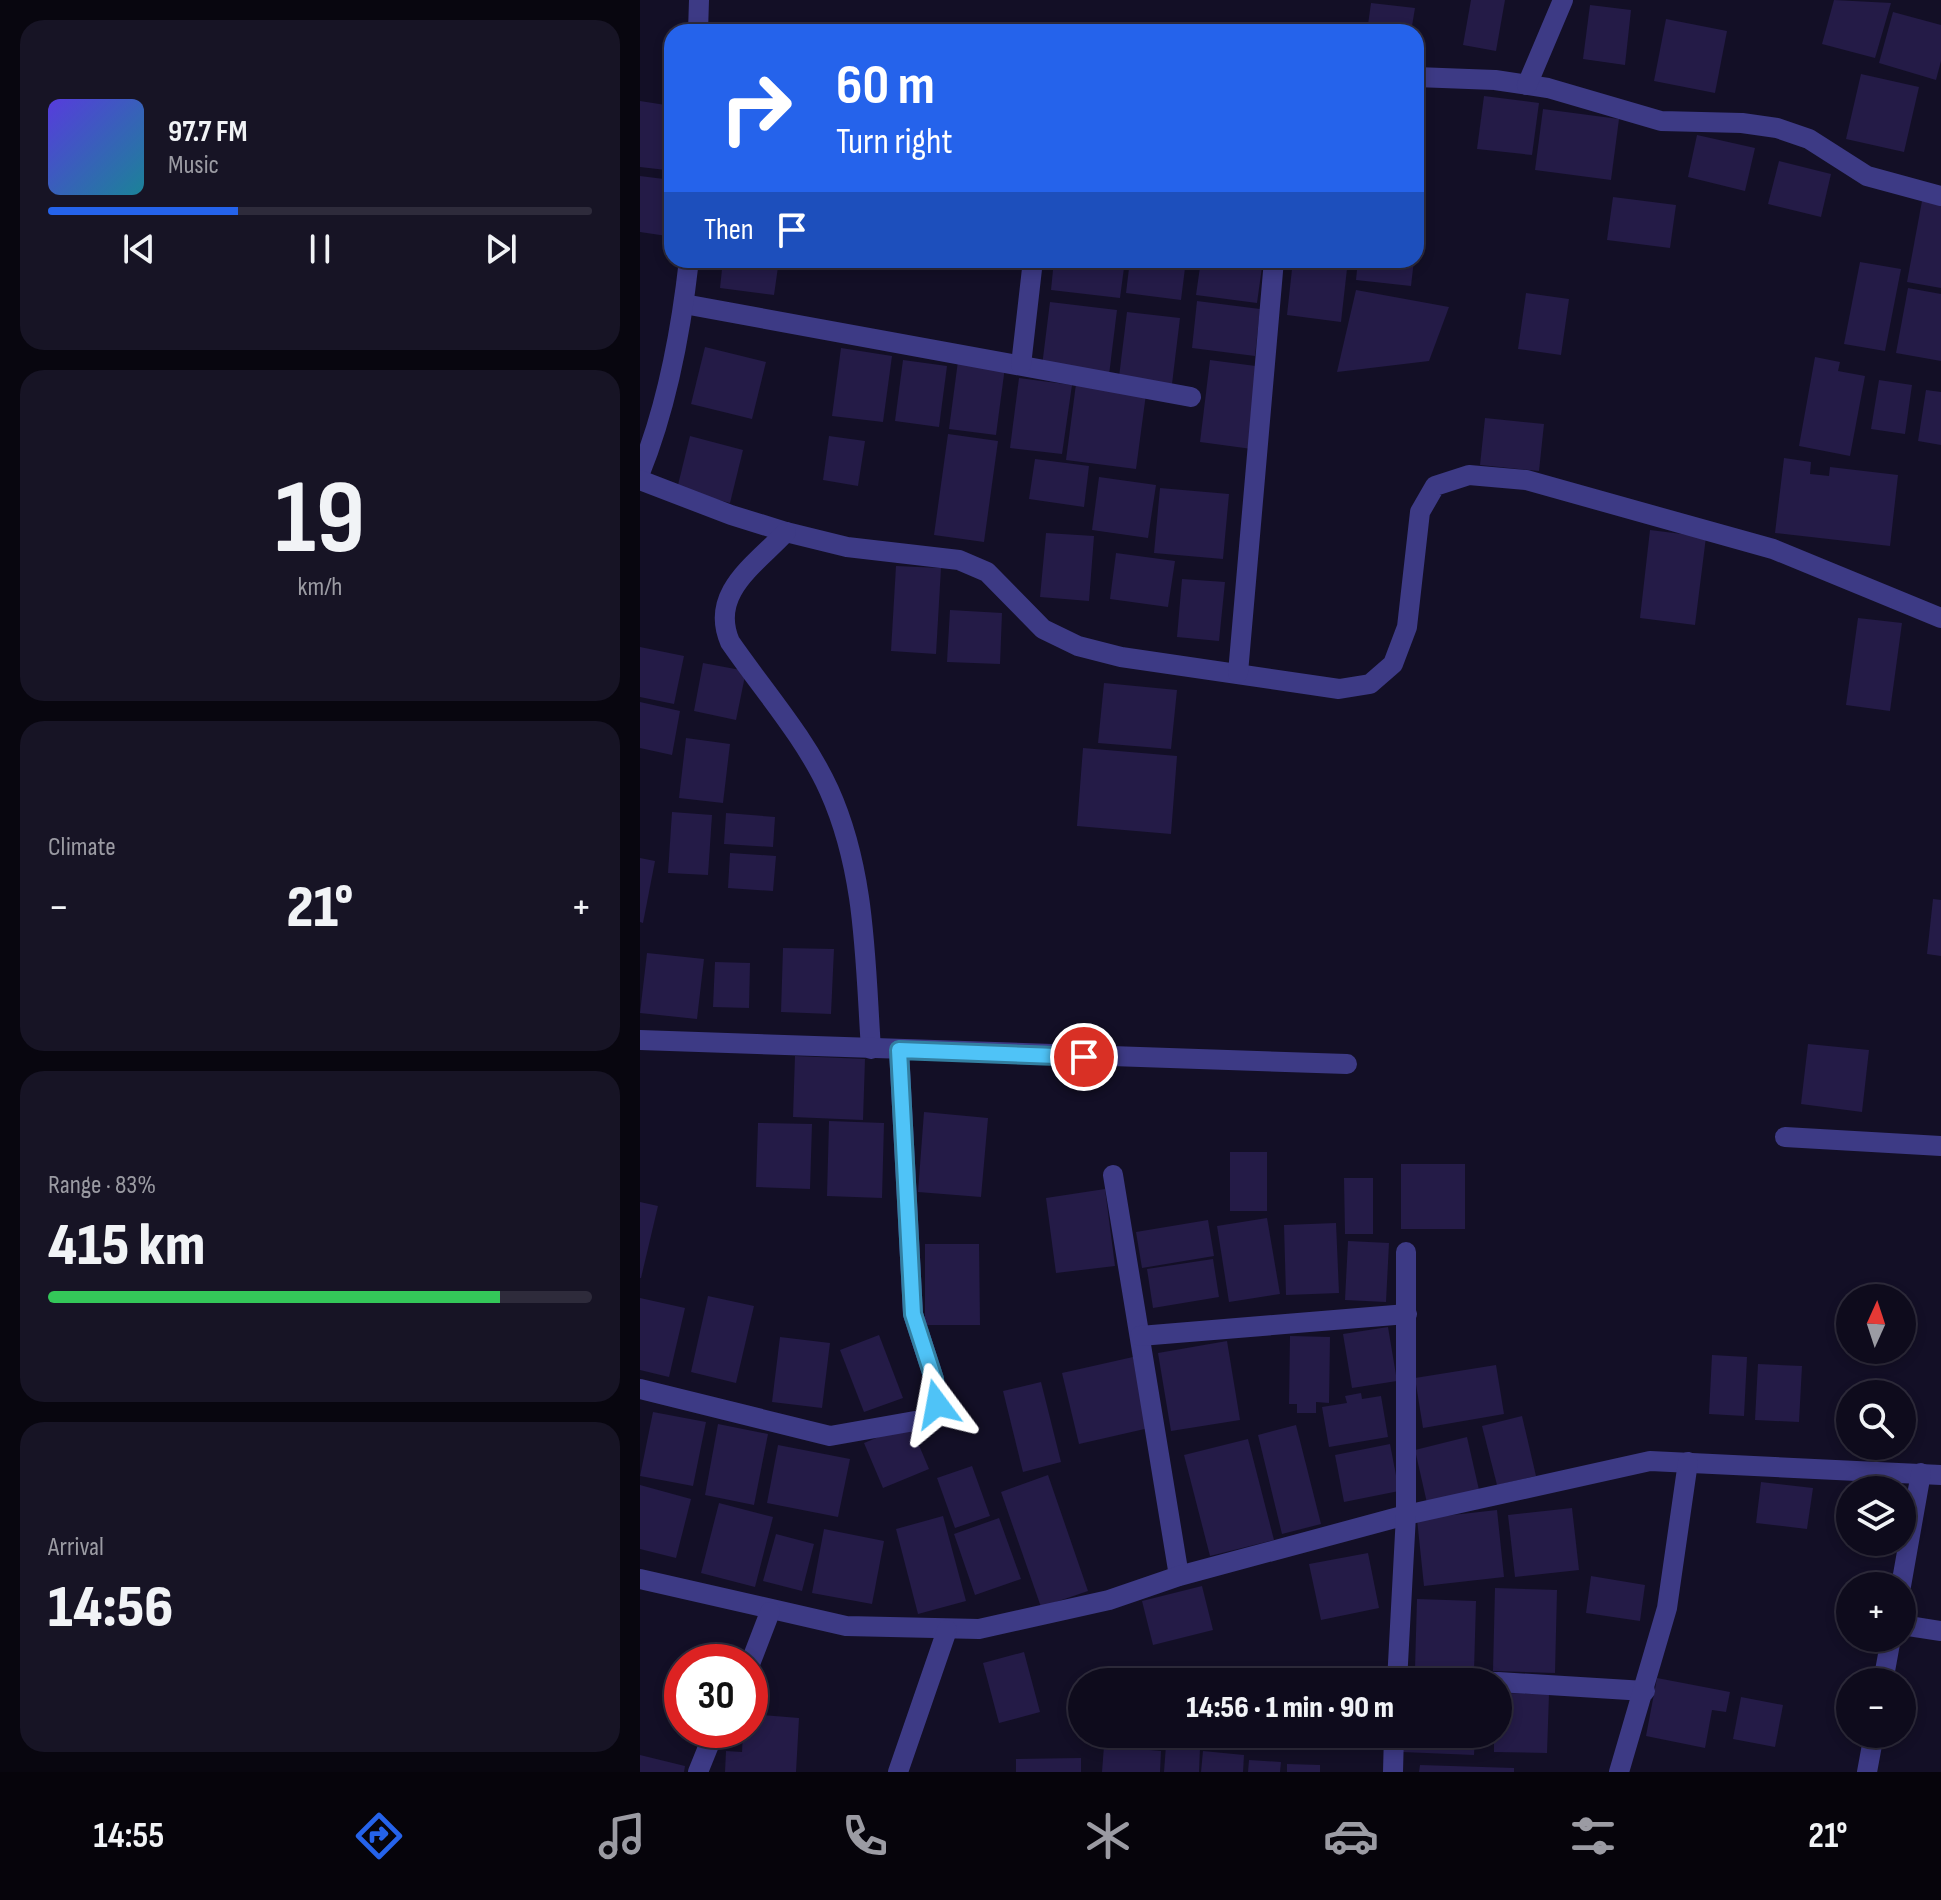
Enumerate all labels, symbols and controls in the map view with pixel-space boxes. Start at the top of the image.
text: 60 m [836,53,935,120]
icon: right [704,56,808,160]
text: 97.7 FM [168,114,248,150]
text: Turn right [836,121,953,164]
text: Music [168,150,219,181]
icon: arrive [770,208,814,252]
text: Then [704,212,754,248]
icon: previous [117,227,161,271]
icon: pause [298,227,342,271]
icon: next [479,227,523,271]
text: 19 [275,457,365,582]
text: km/h [298,572,342,603]
text: Climate [48,832,116,863]
text: 21° [287,872,353,944]
text: − [48,881,70,934]
text: + [570,881,592,934]
pin [1050,1023,1118,1091]
icon: arrive [1062,1035,1106,1079]
text: Range · 83% [48,1170,156,1201]
text: 415 km [48,1210,205,1282]
north arrow [1836,1284,1916,1364]
map controls [1836,1284,1916,1748]
position arrow [895,1362,979,1446]
button: search [1836,1380,1916,1460]
button: layers [1836,1476,1916,1556]
text: Arrival [48,1532,104,1563]
text: 14:56 [48,1572,173,1644]
button: + [1836,1572,1916,1652]
speed limit sign: 30 [664,1644,768,1748]
button: − [1836,1668,1916,1748]
text: 14:56 · 1 min · 90 m [1186,1690,1394,1726]
icon: directions [351,1808,407,1864]
icon: music [594,1808,650,1864]
icon: phone [837,1808,893,1864]
icon: climate [1080,1808,1136,1864]
icon: car [1323,1808,1379,1864]
icon: filters [1565,1808,1621,1864]
text: 14:55 [93,1815,164,1858]
text: 21° [1808,1815,1847,1858]

